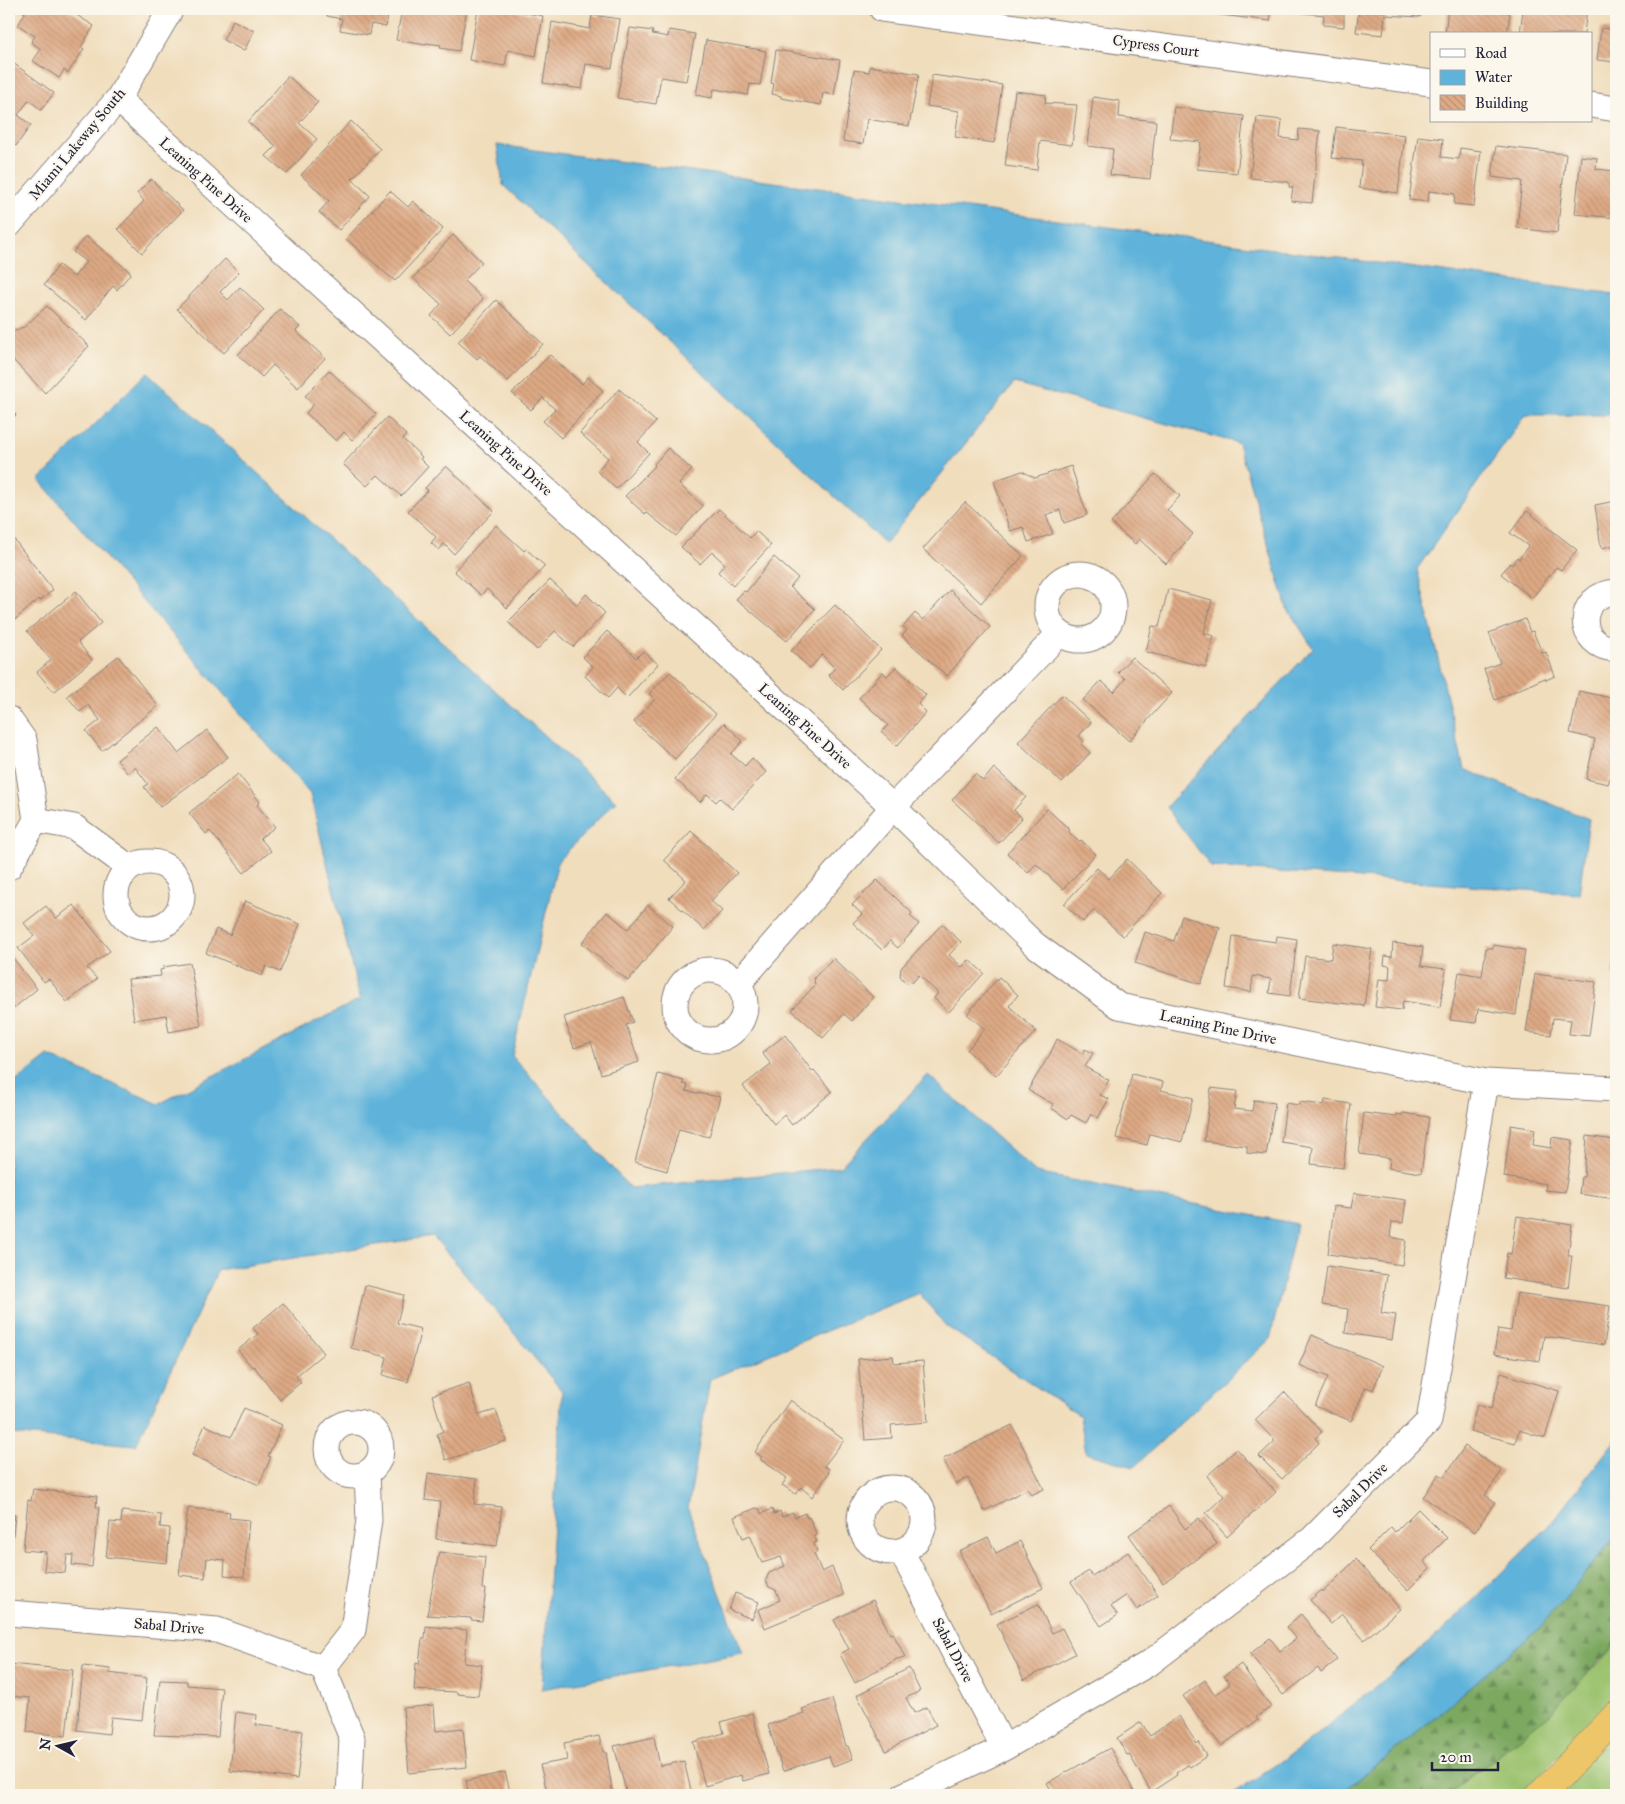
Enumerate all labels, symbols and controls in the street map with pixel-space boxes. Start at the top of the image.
street label: Cypress Court [1111,31,1201,61]
legend [1430,32,1592,122]
text: Road [1475,44,1507,62]
text: Water [1475,68,1512,86]
street label: Miami Lakeway South [25,84,129,204]
text: Building [1475,94,1529,112]
street label: Leaning Pine Drive [156,133,256,227]
street label: Leaning Pine Drive [456,406,556,500]
street label: Leaning Pine Drive [755,679,855,773]
street label: Leaning Pine Drive [1158,1006,1278,1048]
street label: Sabal Drive [1329,1459,1391,1521]
street label: Sabal Drive [133,1614,205,1638]
street label: Sabal Drive [928,1615,978,1685]
north arrow [32,1722,82,1772]
text: N [36,1737,55,1751]
scale bar [1432,1739,1499,1771]
text: 20 m [1440,1748,1472,1766]

